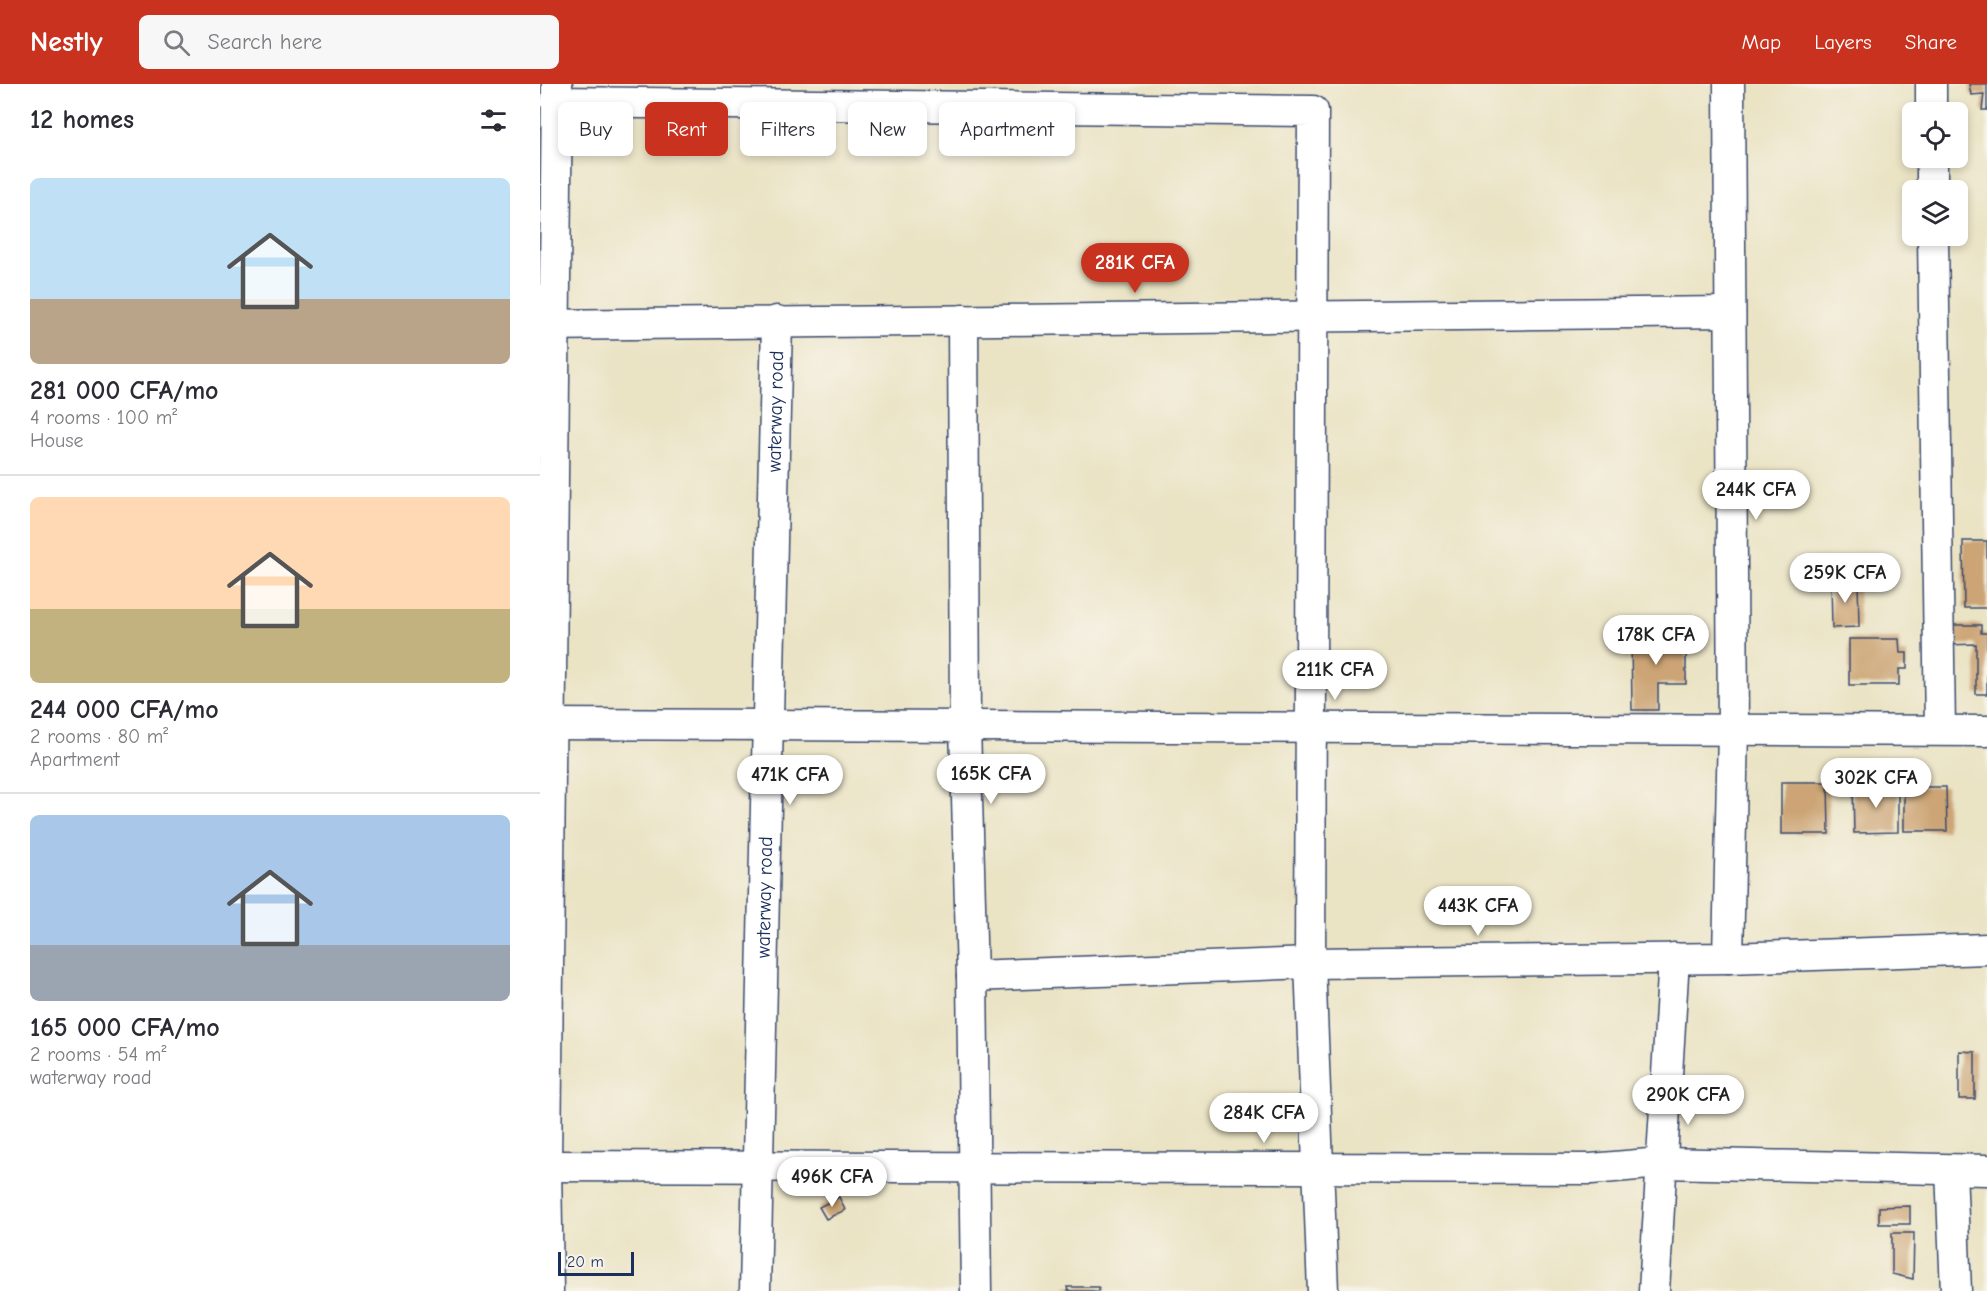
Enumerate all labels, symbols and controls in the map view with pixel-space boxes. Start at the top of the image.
search box [139,15,559,69]
text: Nestly [30,26,103,58]
icon: search [160,26,193,59]
text: Search here [208,29,322,55]
text: Map [1742,30,1781,54]
text: Layers [1814,30,1872,54]
text: Share [1905,30,1957,54]
chip: Buy [558,102,633,156]
chip: Rent [645,102,728,156]
chip: Filters [740,102,836,156]
chip: New [848,102,927,156]
chip: Apartment [939,102,1075,156]
map controls [1902,102,1968,246]
button: locate [1902,102,1968,168]
icon: filters [477,104,510,137]
text: 12 homes [30,105,134,135]
button: layers [1902,180,1968,246]
icon: home [216,217,324,325]
pin: 281K CFA [1073,243,1197,294]
text: 281K CFA [1095,251,1175,274]
street label: waterway road [762,350,788,472]
text: 281 000 CFA/mo [30,376,219,406]
text: 4 rooms · 100 m² [30,406,177,429]
text: House [30,429,84,452]
pin: 244K CFA [1694,470,1818,521]
text: 244K CFA [1716,478,1796,501]
icon: home [216,536,324,644]
pin: 259K CFA [1783,553,1907,604]
text: 259K CFA [1804,561,1886,584]
pin: 178K CFA [1594,615,1718,666]
text: 178K CFA [1617,623,1695,646]
pin: 211K CFA [1273,650,1397,701]
text: 211K CFA [1296,658,1374,681]
text: 244 000 CFA/mo [30,695,219,725]
text: 2 rooms · 80 m² [30,725,168,748]
text: Apartment [30,748,120,771]
pin: 165K CFA [929,754,1053,805]
pin: 471K CFA [728,755,852,806]
pin: 302K CFA [1814,758,1938,809]
text: 165K CFA [951,762,1031,785]
text: 471K CFA [751,763,829,786]
text: 302K CFA [1834,766,1918,789]
street label: waterway road [751,836,777,958]
icon: home [216,854,324,962]
pin: 443K CFA [1416,886,1540,937]
text: 443K CFA [1438,894,1518,917]
text: 165 000 CFA/mo [30,1013,220,1043]
text: 2 rooms · 54 m² [30,1043,166,1066]
text: waterway road [30,1066,152,1089]
pin: 290K CFA [1626,1075,1750,1126]
text: 290K CFA [1646,1083,1730,1106]
pin: 284K CFA [1202,1093,1326,1144]
text: 284K CFA [1223,1101,1305,1124]
pin: 496K CFA [770,1157,894,1208]
text: 496K CFA [791,1165,873,1188]
scale bar [558,1249,634,1276]
text: 20 m [567,1253,604,1271]

